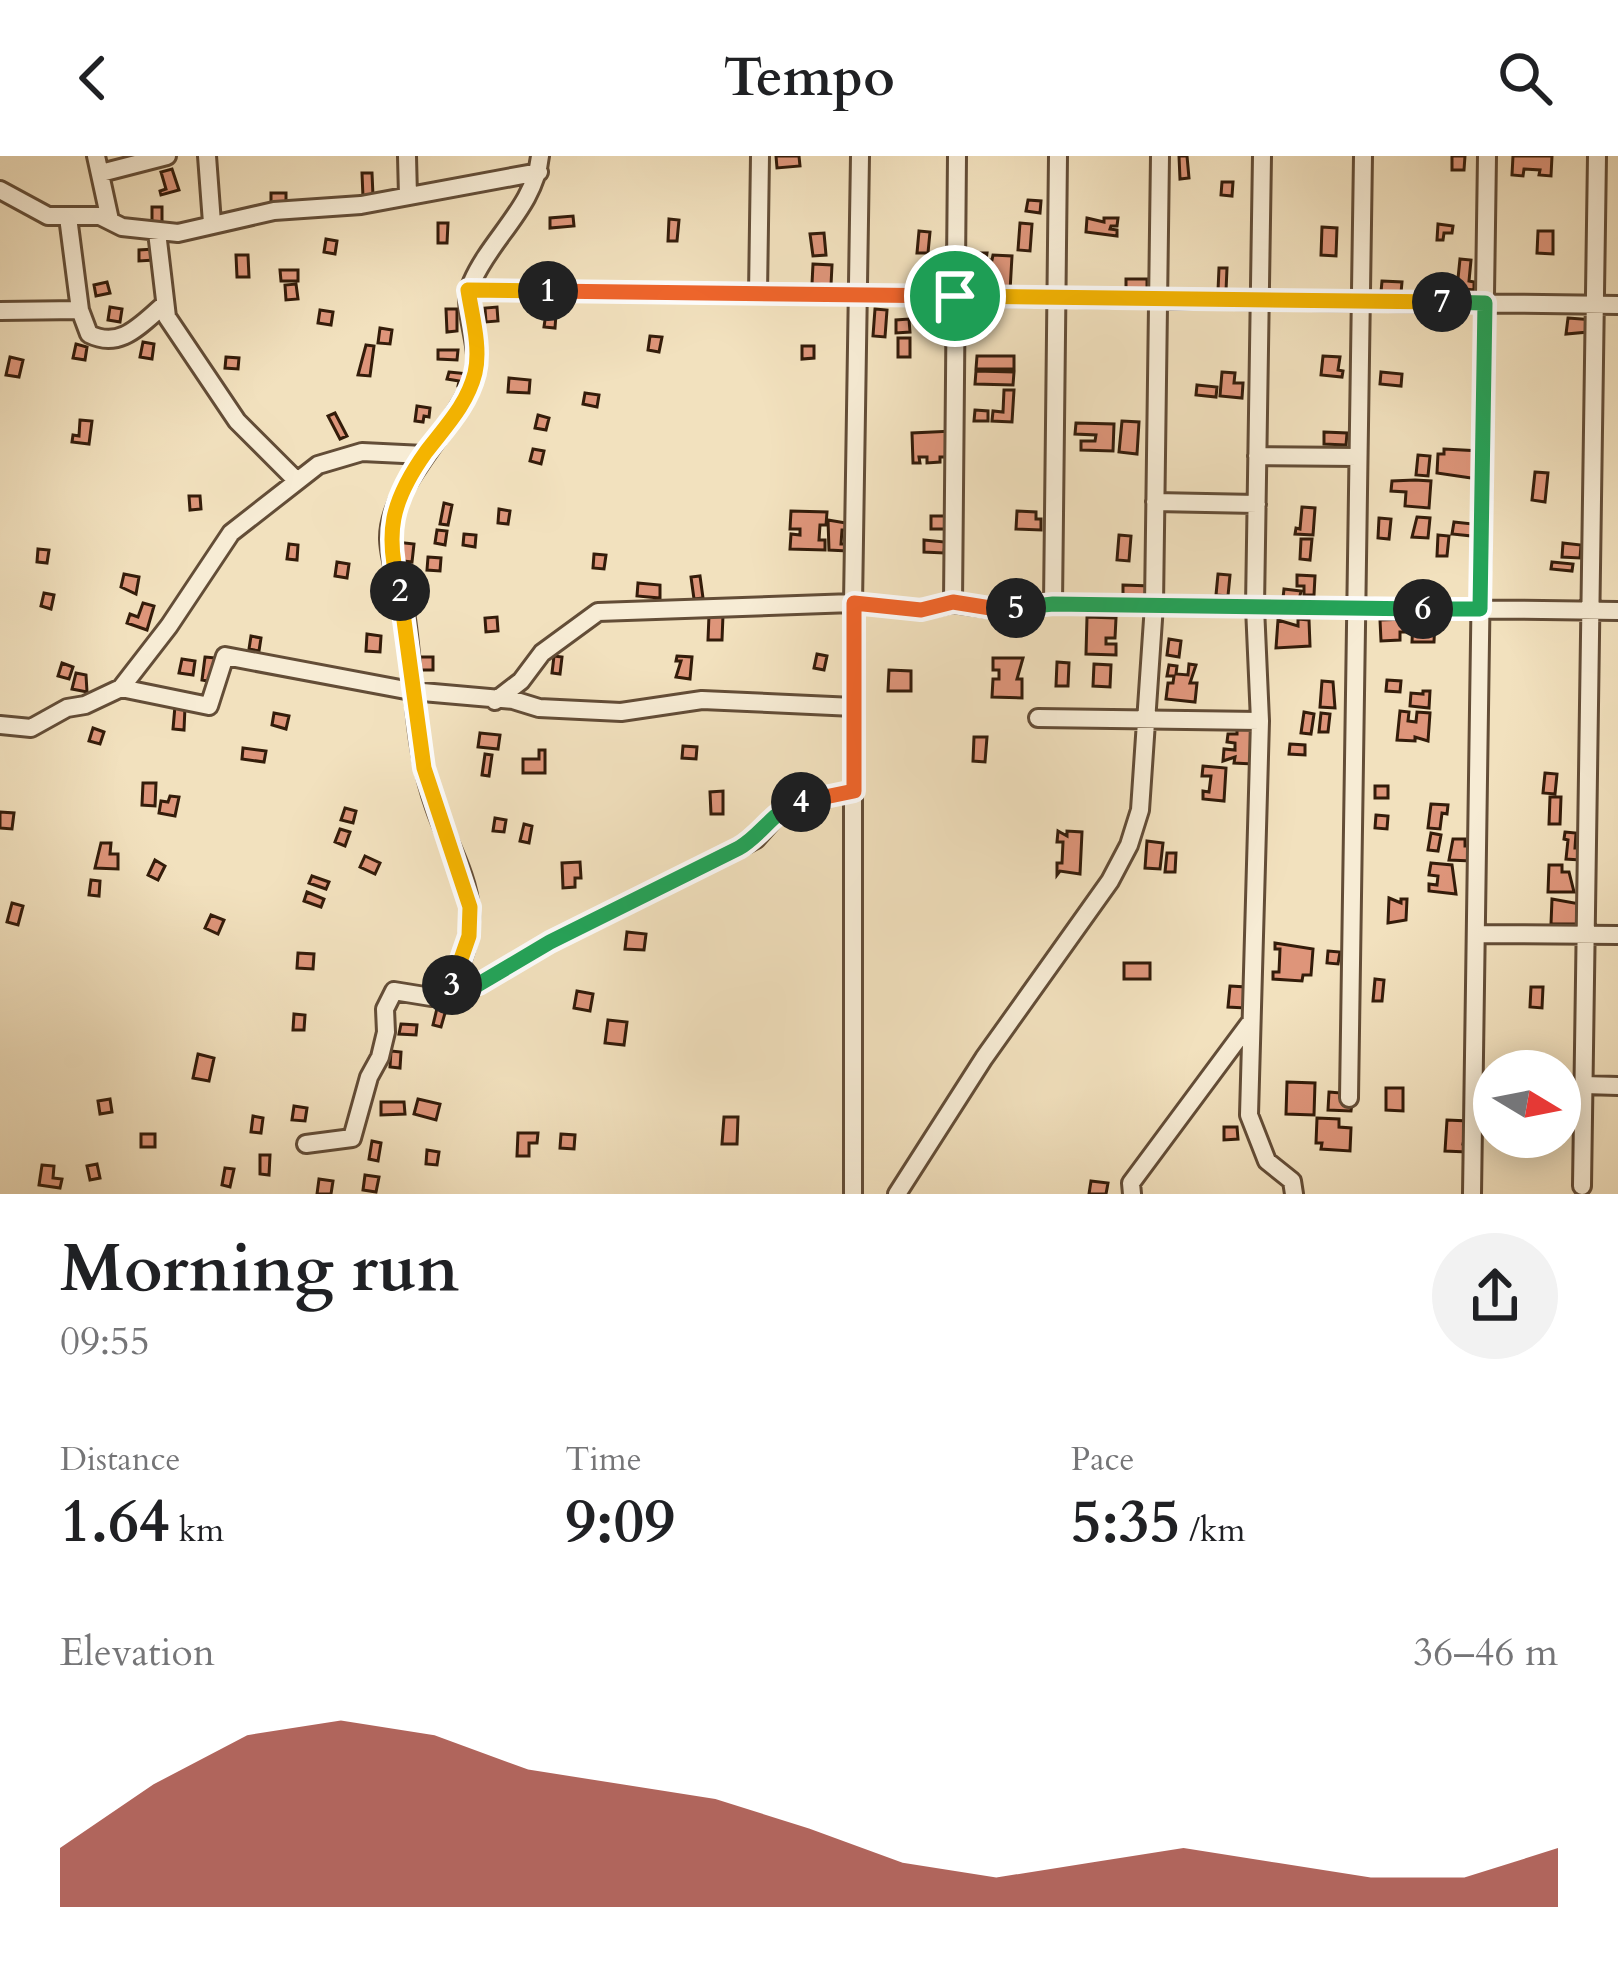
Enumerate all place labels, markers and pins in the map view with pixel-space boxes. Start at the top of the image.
pin [904,245,1006,347]
pin: 1 [518,261,578,321]
pin: 7 [1412,272,1472,332]
pin: 2 [370,561,430,621]
pin: 5 [986,578,1046,638]
pin: 6 [1393,579,1453,639]
pin: 4 [771,772,831,832]
pin: 3 [422,955,482,1015]

